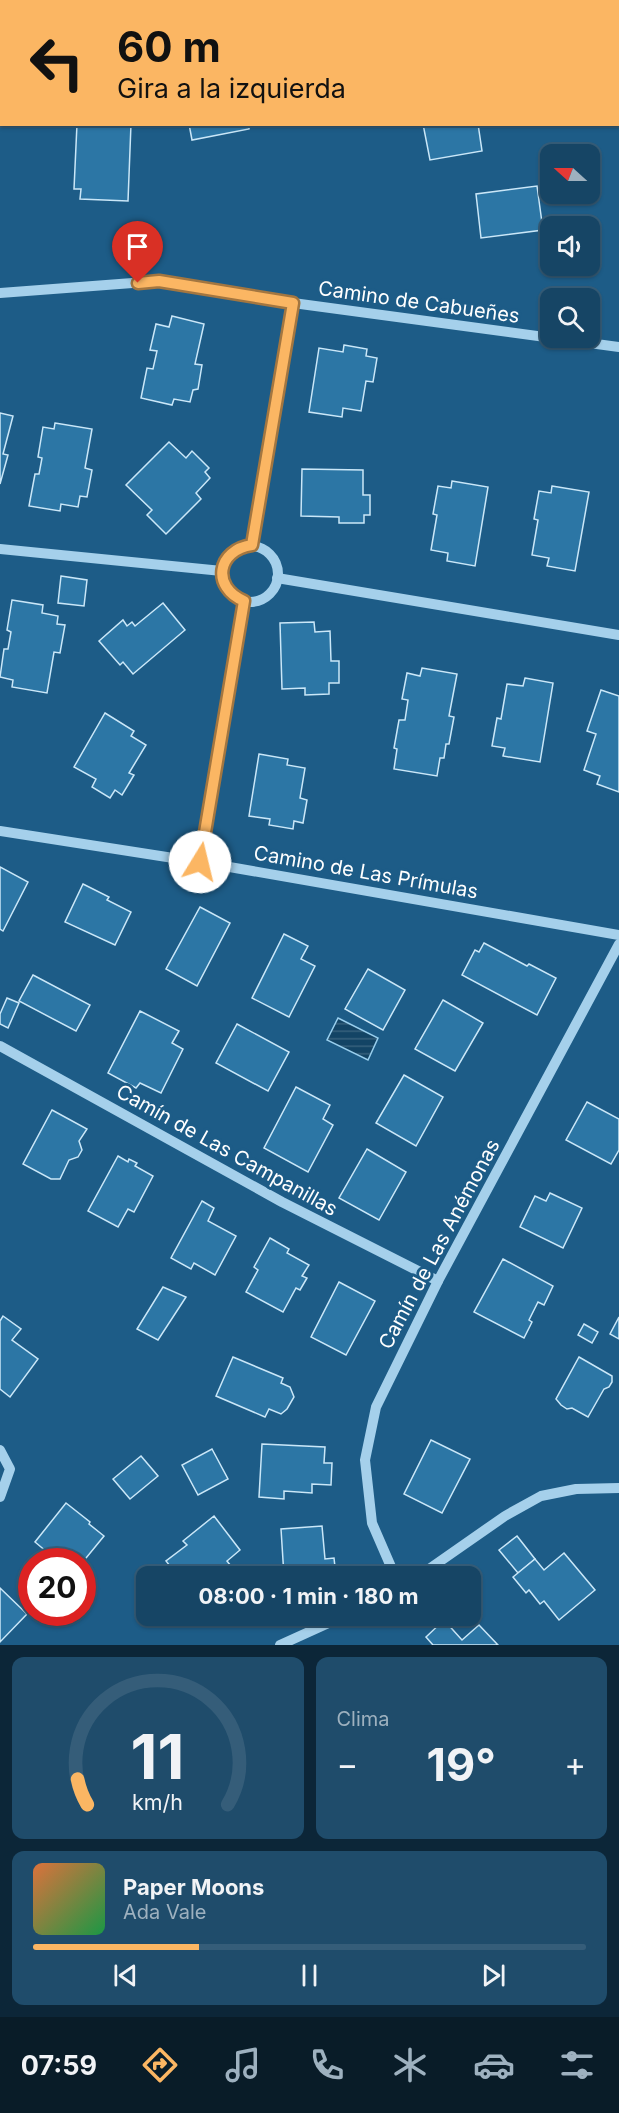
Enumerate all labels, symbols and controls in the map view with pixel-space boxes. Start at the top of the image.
text: 60 m [117,21,221,72]
icon: left [18,24,96,102]
text: Gira a la izquierda [117,72,346,105]
north arrow [540,144,600,204]
map controls [540,144,600,348]
button: sound [540,216,600,276]
pin [112,221,163,283]
icon: arrive [121,230,154,263]
street label: Camino de Cabueñes [317,276,521,328]
button: search [540,288,600,348]
position arrow [168,830,232,894]
street label: Camino de Las Prímulas [252,840,480,904]
street label: Camín de Las Campanillas [112,1079,342,1221]
street label: Camín de Las Anémonas [373,1135,505,1353]
speed limit sign: 20 [18,1548,96,1626]
text: 08:00 · 1 min · 180 m [198,1583,419,1609]
text: Clima [337,1707,390,1731]
text: 11 [131,1719,185,1794]
text: 19° [427,1737,496,1792]
text: − [337,1744,358,1784]
text: + [564,1744,586,1784]
text: km/h [132,1789,183,1815]
text: Paper Moons [123,1874,264,1900]
text: Ada Vale [123,1900,206,1924]
icon: previous [109,1959,142,1992]
icon: pause [293,1959,326,1992]
icon: next [477,1959,510,1992]
icon: directions [139,2044,181,2086]
icon: music [222,2044,264,2086]
icon: phone [306,2044,348,2086]
icon: climate [389,2044,431,2086]
icon: car [473,2044,515,2086]
icon: filters [556,2044,598,2086]
text: 07:59 [21,2049,97,2082]

